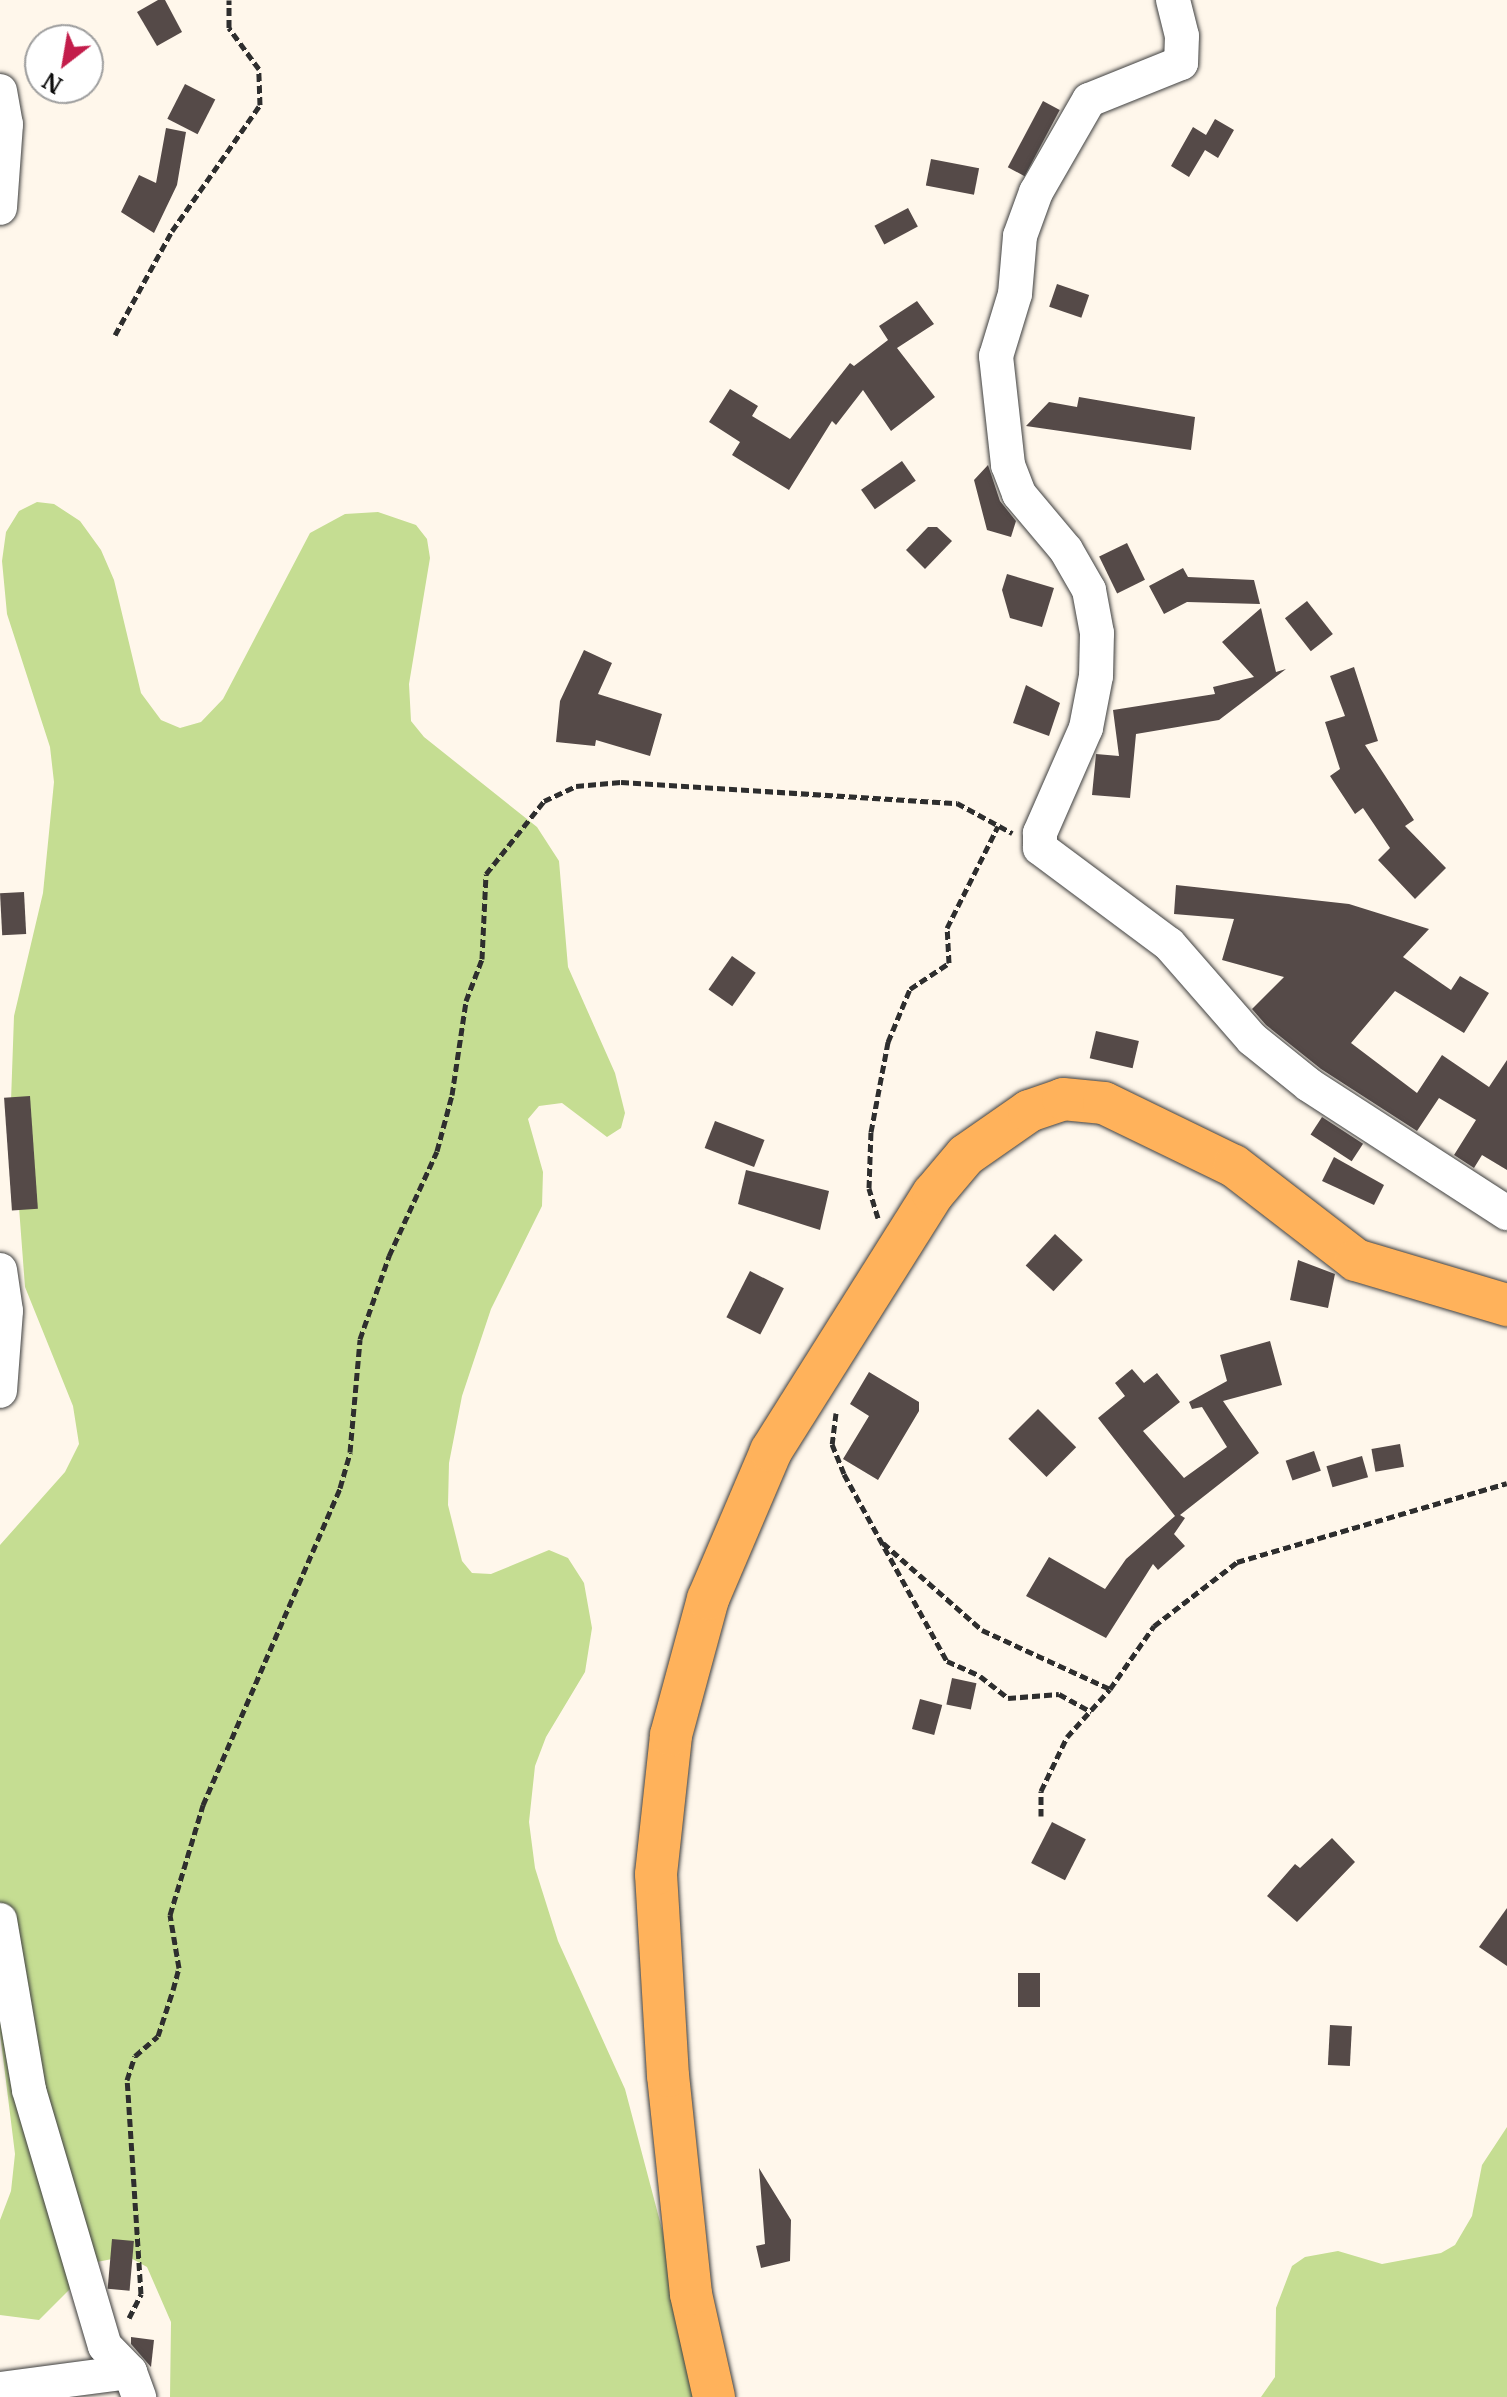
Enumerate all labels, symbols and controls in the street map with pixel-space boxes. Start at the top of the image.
north arrow [24,24,104,104]
text: N [38,66,67,99]

